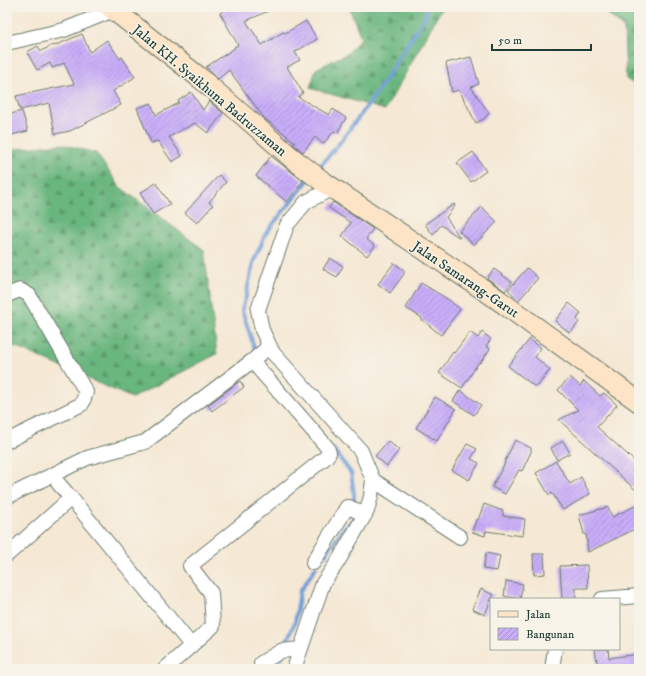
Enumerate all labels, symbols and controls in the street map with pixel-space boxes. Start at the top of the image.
street label: Jalan KH. Syaikhuna Badruzzaman [127,20,291,161]
scale bar [492,26,591,52]
text: 50 m [498,33,522,48]
street label: Jalan Samarang-Garut [407,236,523,322]
legend [490,598,620,650]
text: Jalan [525,607,551,622]
text: Bangunan [526,627,575,642]

